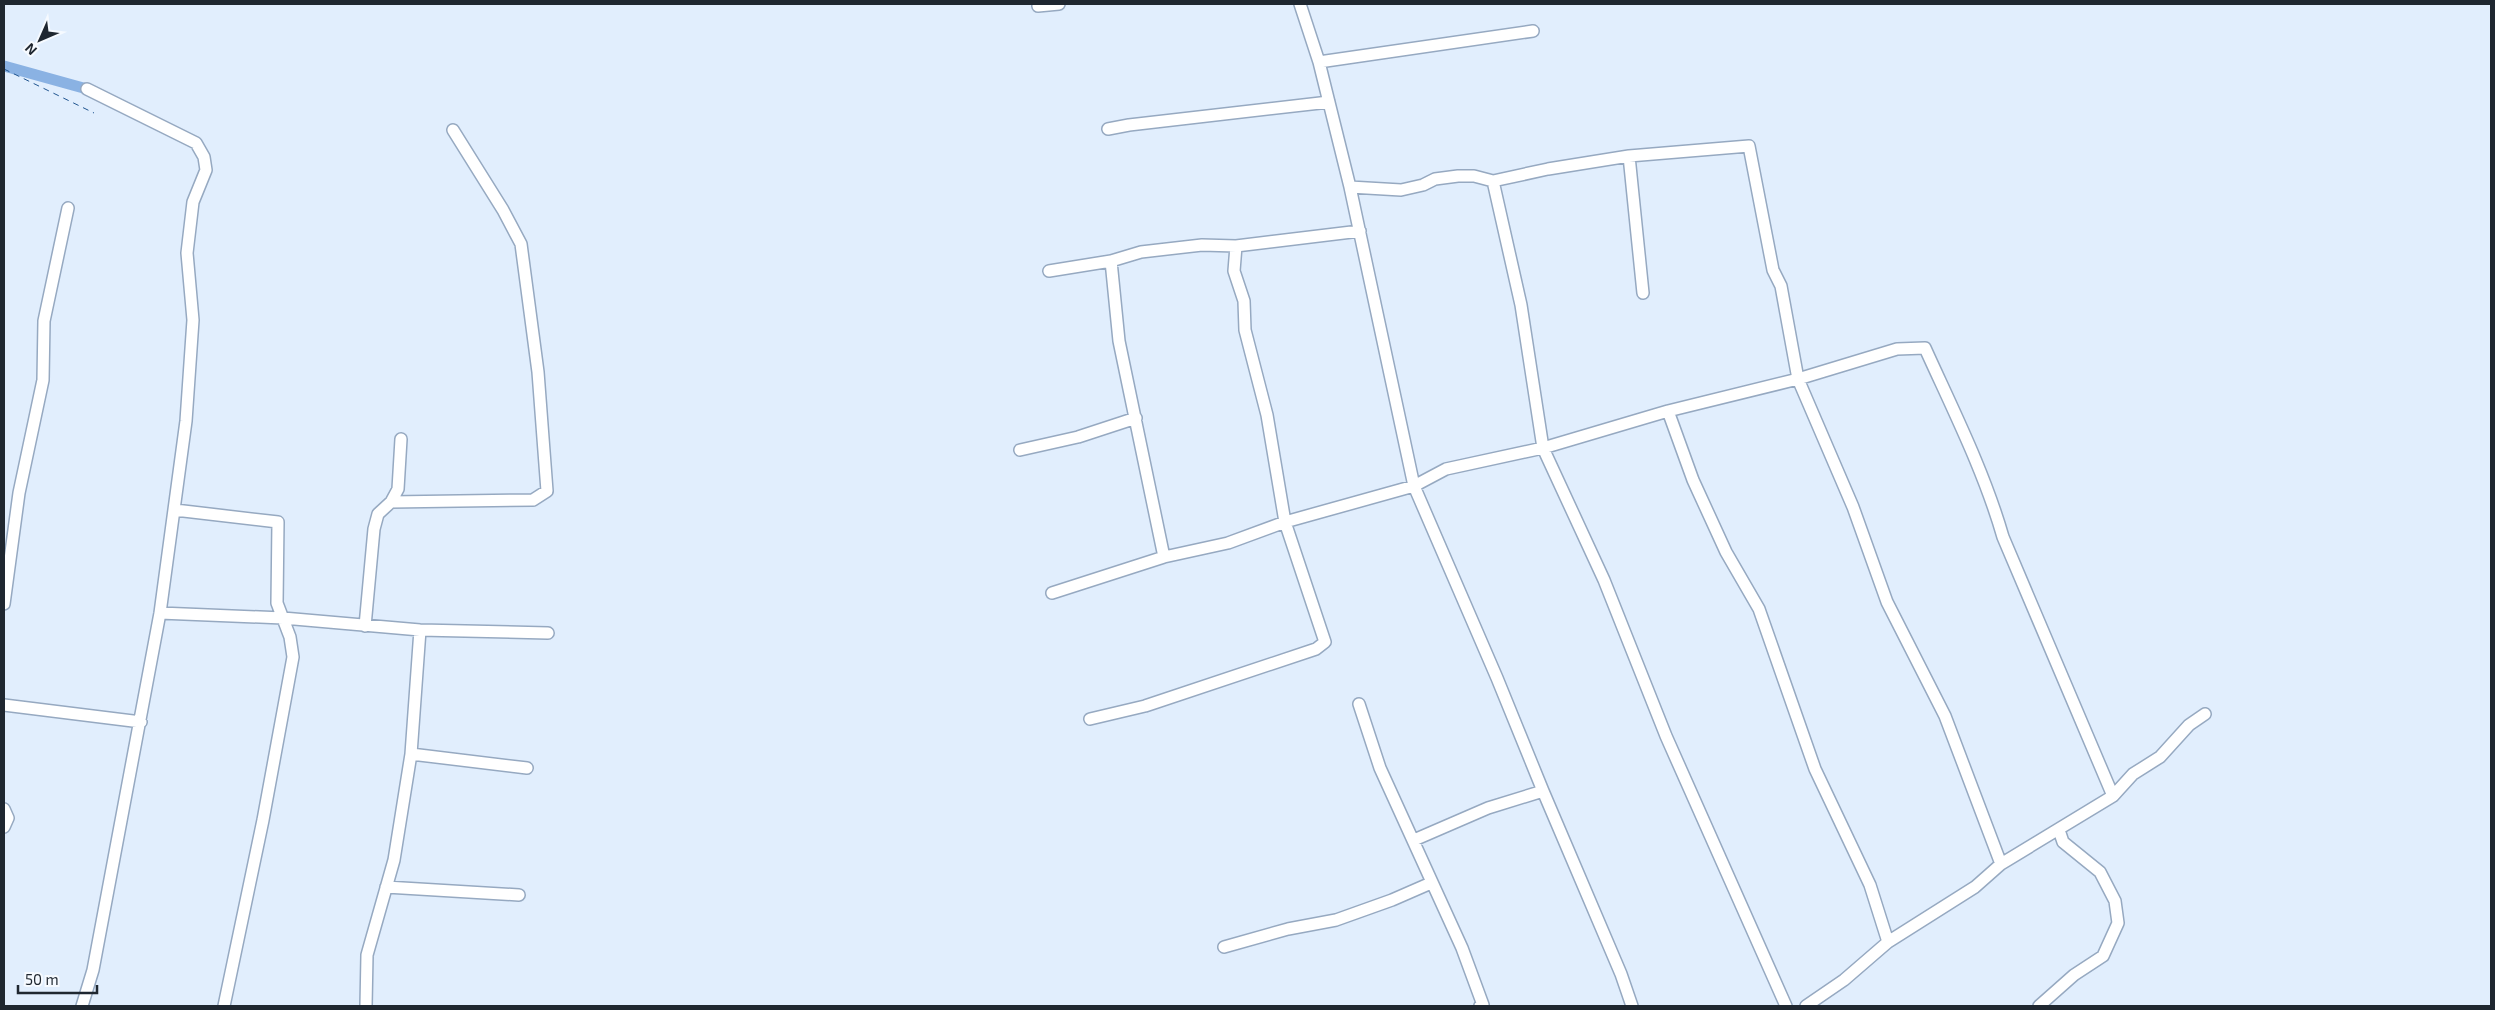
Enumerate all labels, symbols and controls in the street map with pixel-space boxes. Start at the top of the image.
north arrow [15,15,65,65]
text: N [21,40,40,59]
scale bar [18,962,96,994]
text: 50 m [25,970,59,988]

